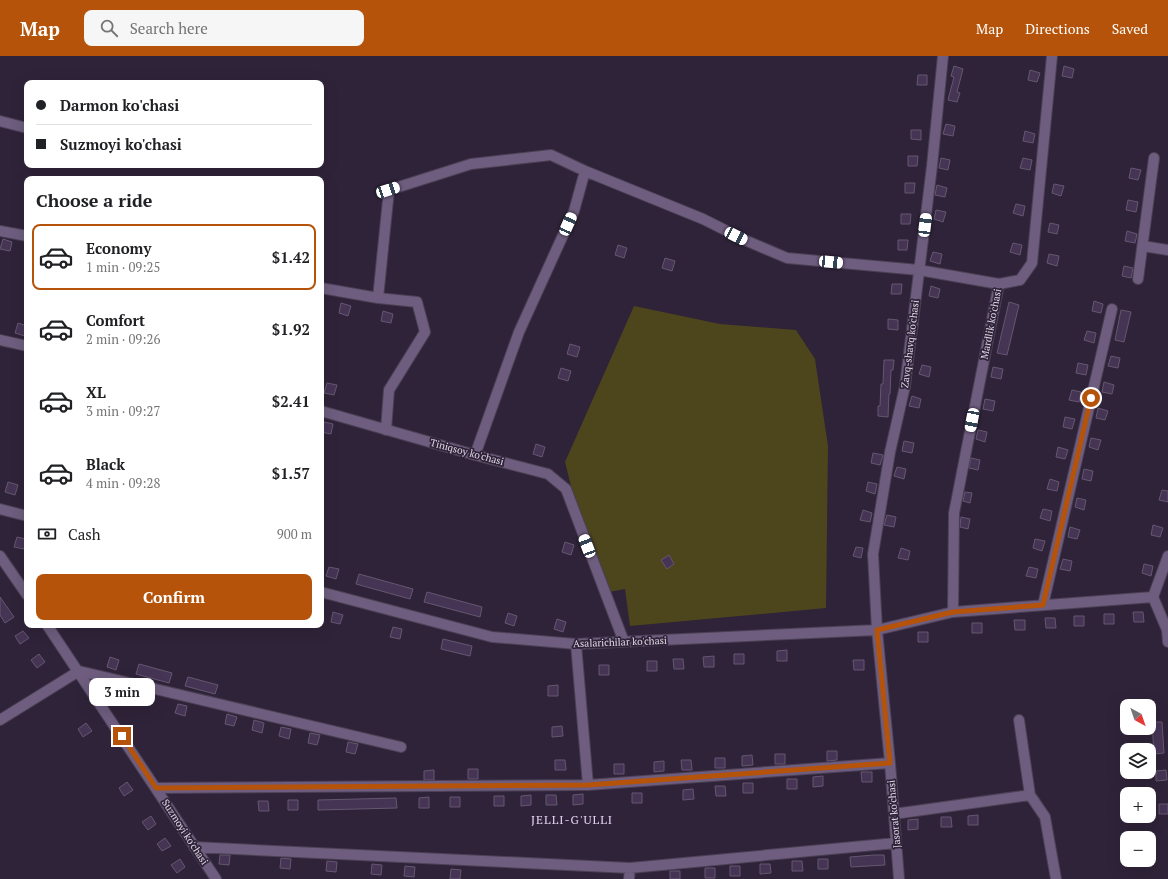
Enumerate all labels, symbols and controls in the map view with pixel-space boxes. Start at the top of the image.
search box [84,10,364,46]
text: Map [20,16,60,41]
icon: search [98,17,120,39]
text: Search here [130,18,208,38]
text: Map [976,19,1003,38]
text: Directions [1025,19,1090,38]
text: Saved [1112,19,1148,38]
text: Darmon ko'chasi [60,95,179,115]
text: Suzmoyi ko'chasi [60,134,182,154]
car [375,181,401,199]
text: Choose a ride [36,188,152,212]
car [558,211,578,237]
car [918,212,932,238]
car [723,225,749,247]
text: Economy [86,238,151,258]
icon: car [38,239,74,275]
text: $1.42 [272,247,310,267]
car [819,255,843,269]
text: 1 min · 09:25 [86,258,160,276]
street label: Mardlik ko'chasi [978,288,1004,360]
street label: Zavq-shavq ko'chasi [898,299,922,389]
text: Comfort [86,310,145,330]
icon: car [38,311,74,347]
text: $1.92 [272,319,310,339]
text: 2 min · 09:26 [86,330,160,348]
text: XL [86,382,106,402]
icon: car [38,383,74,419]
route start [1082,389,1100,407]
text: $2.41 [272,391,310,411]
text: 3 min · 09:27 [86,402,160,420]
car [964,407,980,433]
street label: Tiniqsoy ko'chasi [429,436,505,468]
text: Black [86,454,125,474]
icon: car [38,455,74,491]
text: $1.57 [272,463,310,483]
text: 4 min · 09:28 [86,474,160,492]
icon: cash [36,523,58,545]
text: Cash [68,524,101,544]
text: 900 m [277,525,312,543]
car [577,533,597,559]
button: Confirm [36,574,312,620]
street label: Asalarichilar ko'chasi [573,634,667,650]
callout: 3 min [89,678,155,706]
text: 3 min [104,683,140,701]
north arrow [1120,699,1156,735]
map controls [1120,699,1156,867]
route end [113,727,131,745]
button: layers [1120,743,1156,779]
street label: Jasorat ko'chasi [885,779,903,849]
button: + [1120,787,1156,823]
street label: Suzmoyi ko'chasi [159,797,211,867]
district label: JELLI-G'ULLI [531,812,613,827]
button: − [1120,831,1156,867]

